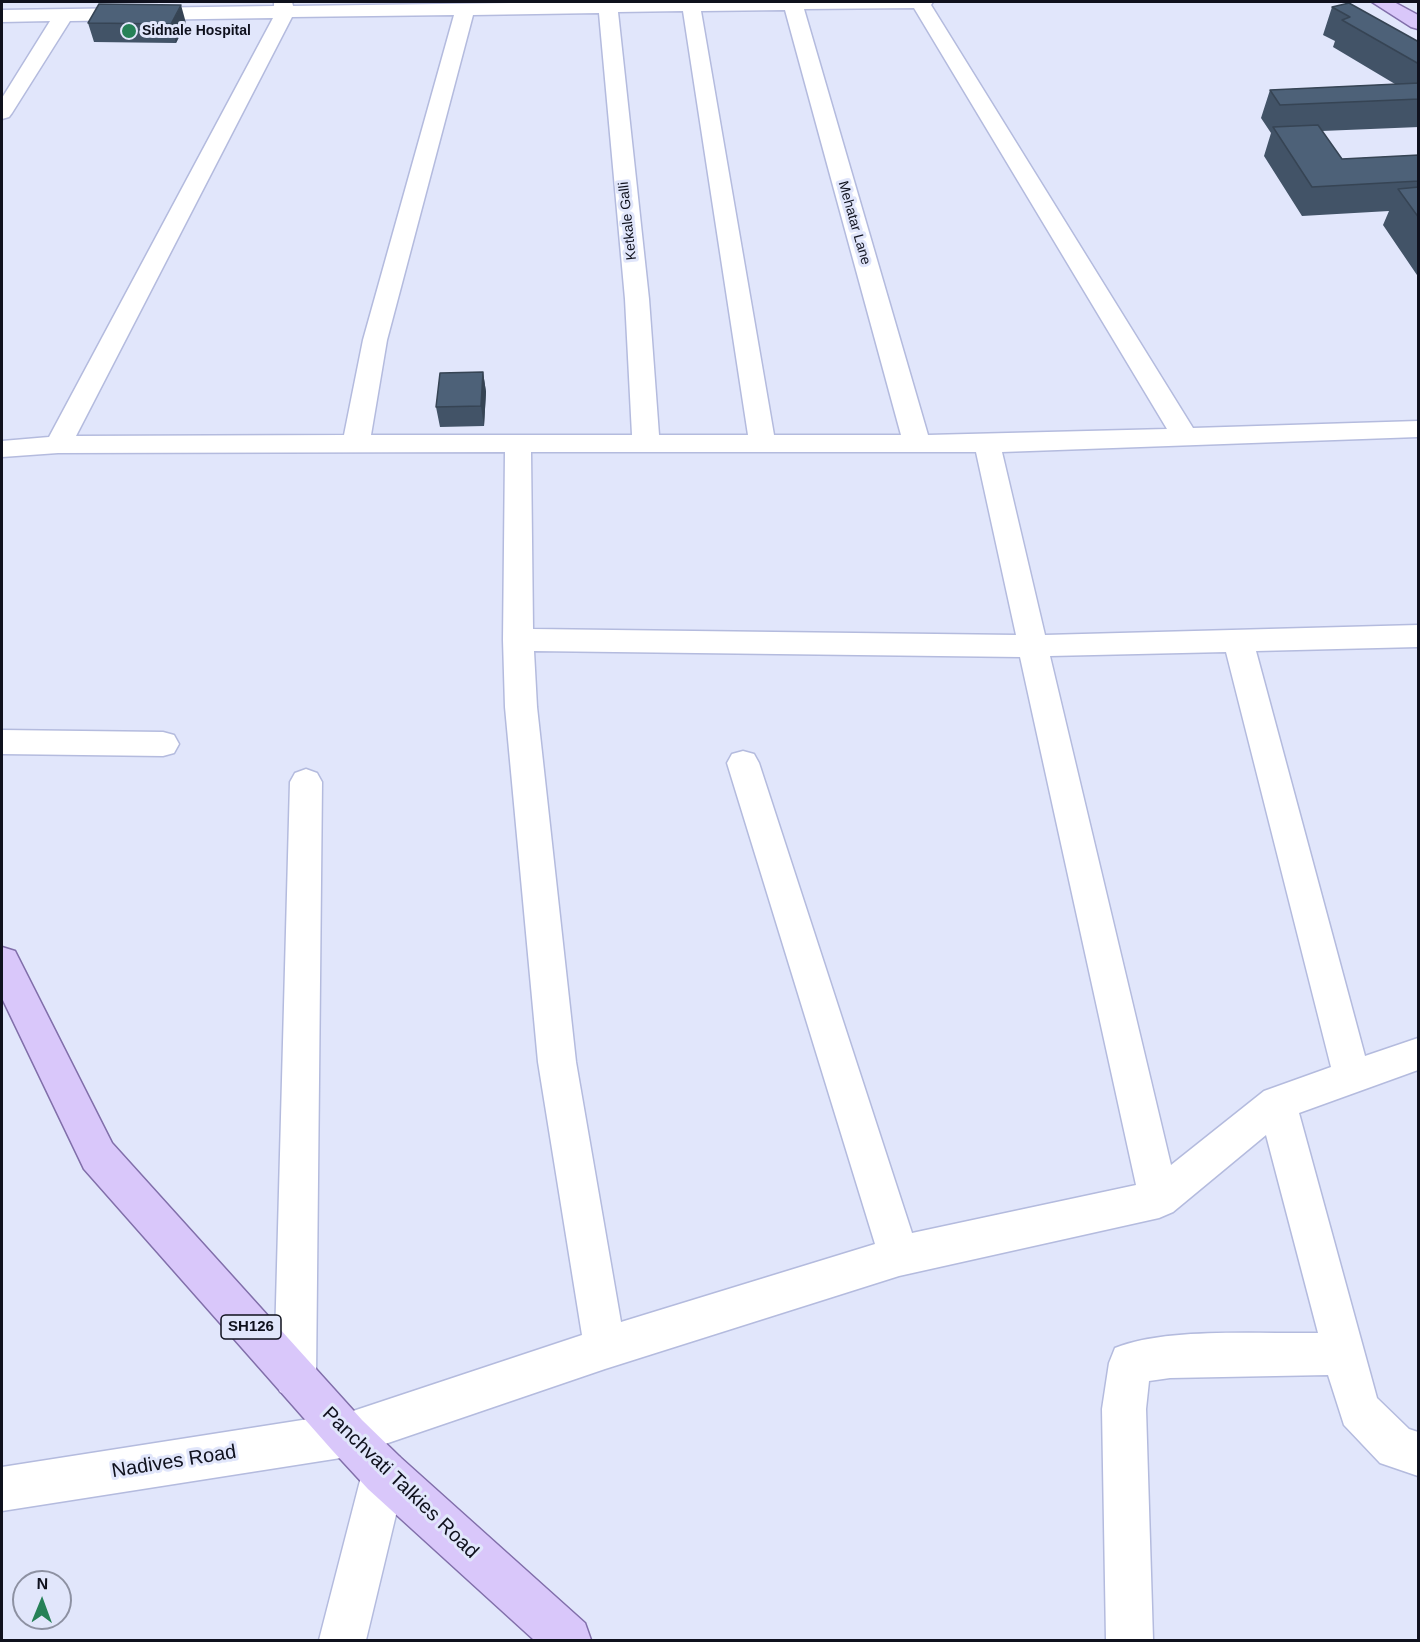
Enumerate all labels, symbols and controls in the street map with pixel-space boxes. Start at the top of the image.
marker: Sidnale Hospital [120,22,138,40]
place label: Sidnale Hospital [142,23,251,39]
street label: Mehatar Lane [834,179,874,267]
street label: Ketkale Galli [616,181,640,261]
road number: SH126 [221,1315,281,1339]
street label: Panchvati Talkies Road [317,1402,483,1564]
street label: Nadives Road [110,1440,238,1484]
north arrow [12,1570,72,1630]
text: N [36,1575,48,1592]

